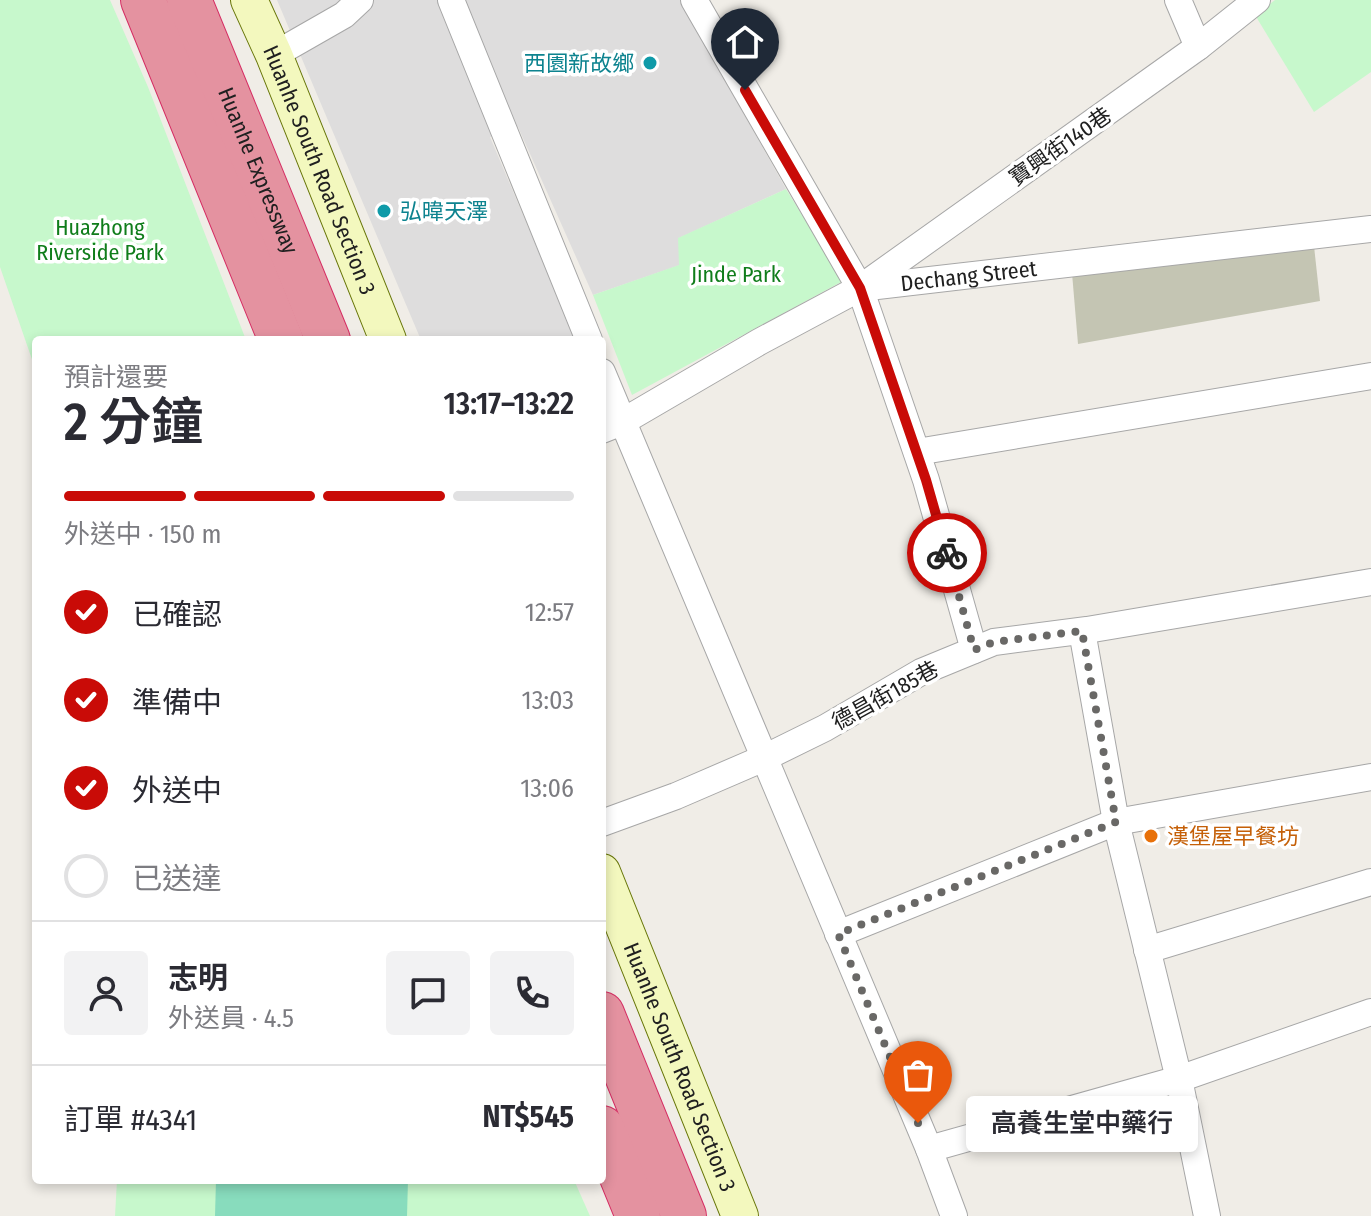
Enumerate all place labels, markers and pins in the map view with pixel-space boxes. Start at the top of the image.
pin [711,8,779,90]
place label: 西園新故鄉 [524,50,634,77]
marker: 西園新故鄉 [641,54,659,72]
place label: 弘暐天澤 [400,198,488,225]
marker: 弘暐天澤 [375,202,393,220]
place label: 漢堡屋早餐坊 [1167,823,1299,850]
marker: 漢堡屋早餐坊 [1142,827,1160,845]
pin [884,1041,952,1123]
callout: 高養生堂中藥行 [966,1095,1198,1151]

